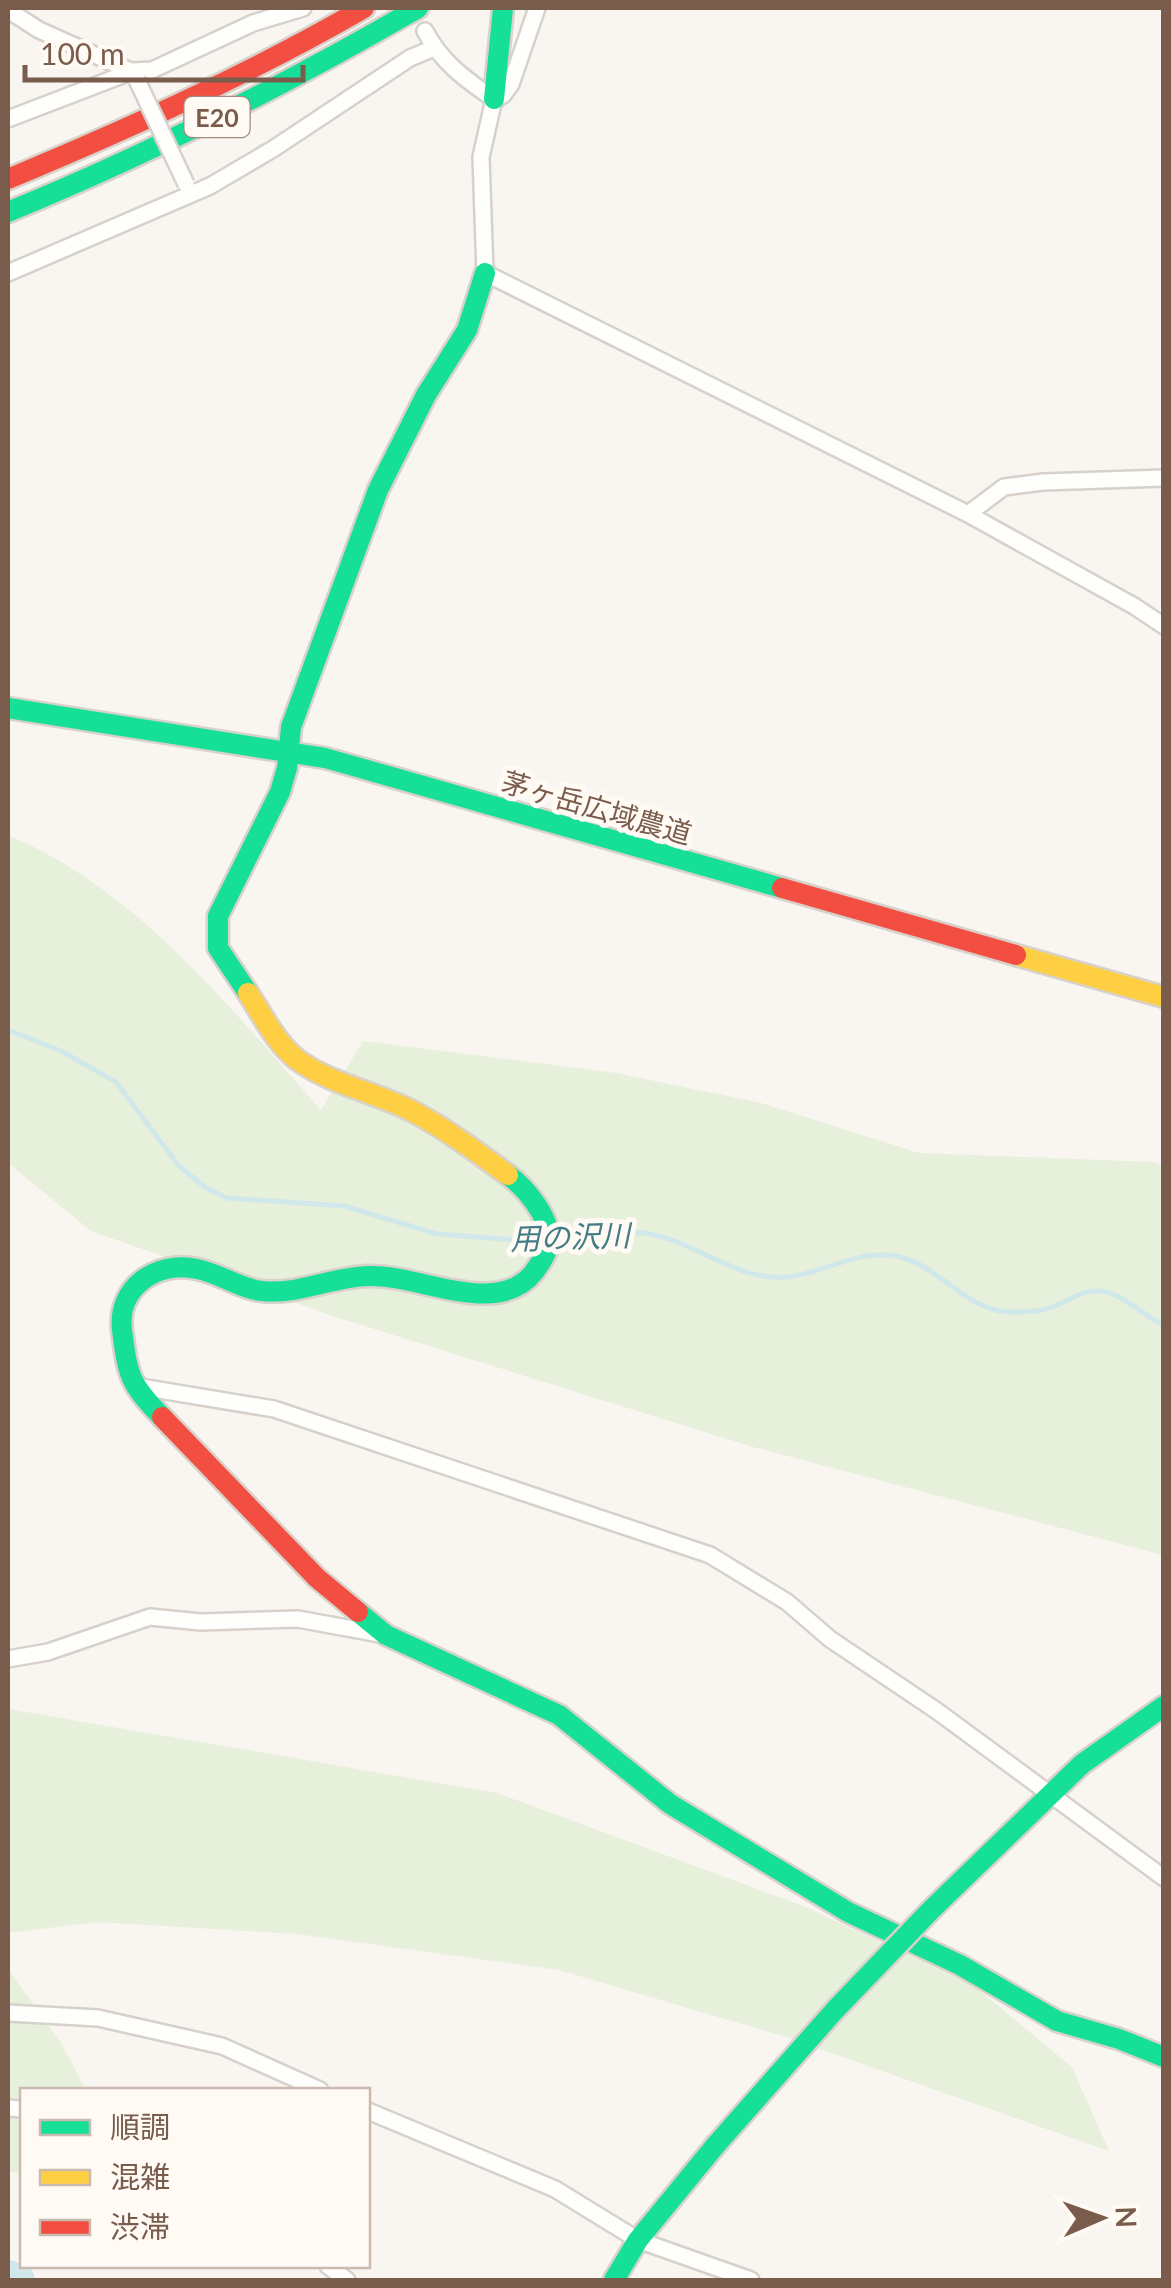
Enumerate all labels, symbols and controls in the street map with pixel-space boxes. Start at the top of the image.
scale bar [25,20,302,82]
text: 100 m [40,35,125,71]
road number: E20 [184,97,250,137]
street label: 茅ヶ岳広域農道 [498,764,696,850]
water label: 用の沢川 [509,1216,634,1256]
legend [20,2088,370,2268]
text: 順調 [110,2108,170,2144]
text: 混雑 [110,2158,170,2194]
north arrow [1051,2168,1151,2268]
text: N [1110,2206,1144,2228]
text: 渋滞 [110,2208,170,2244]

